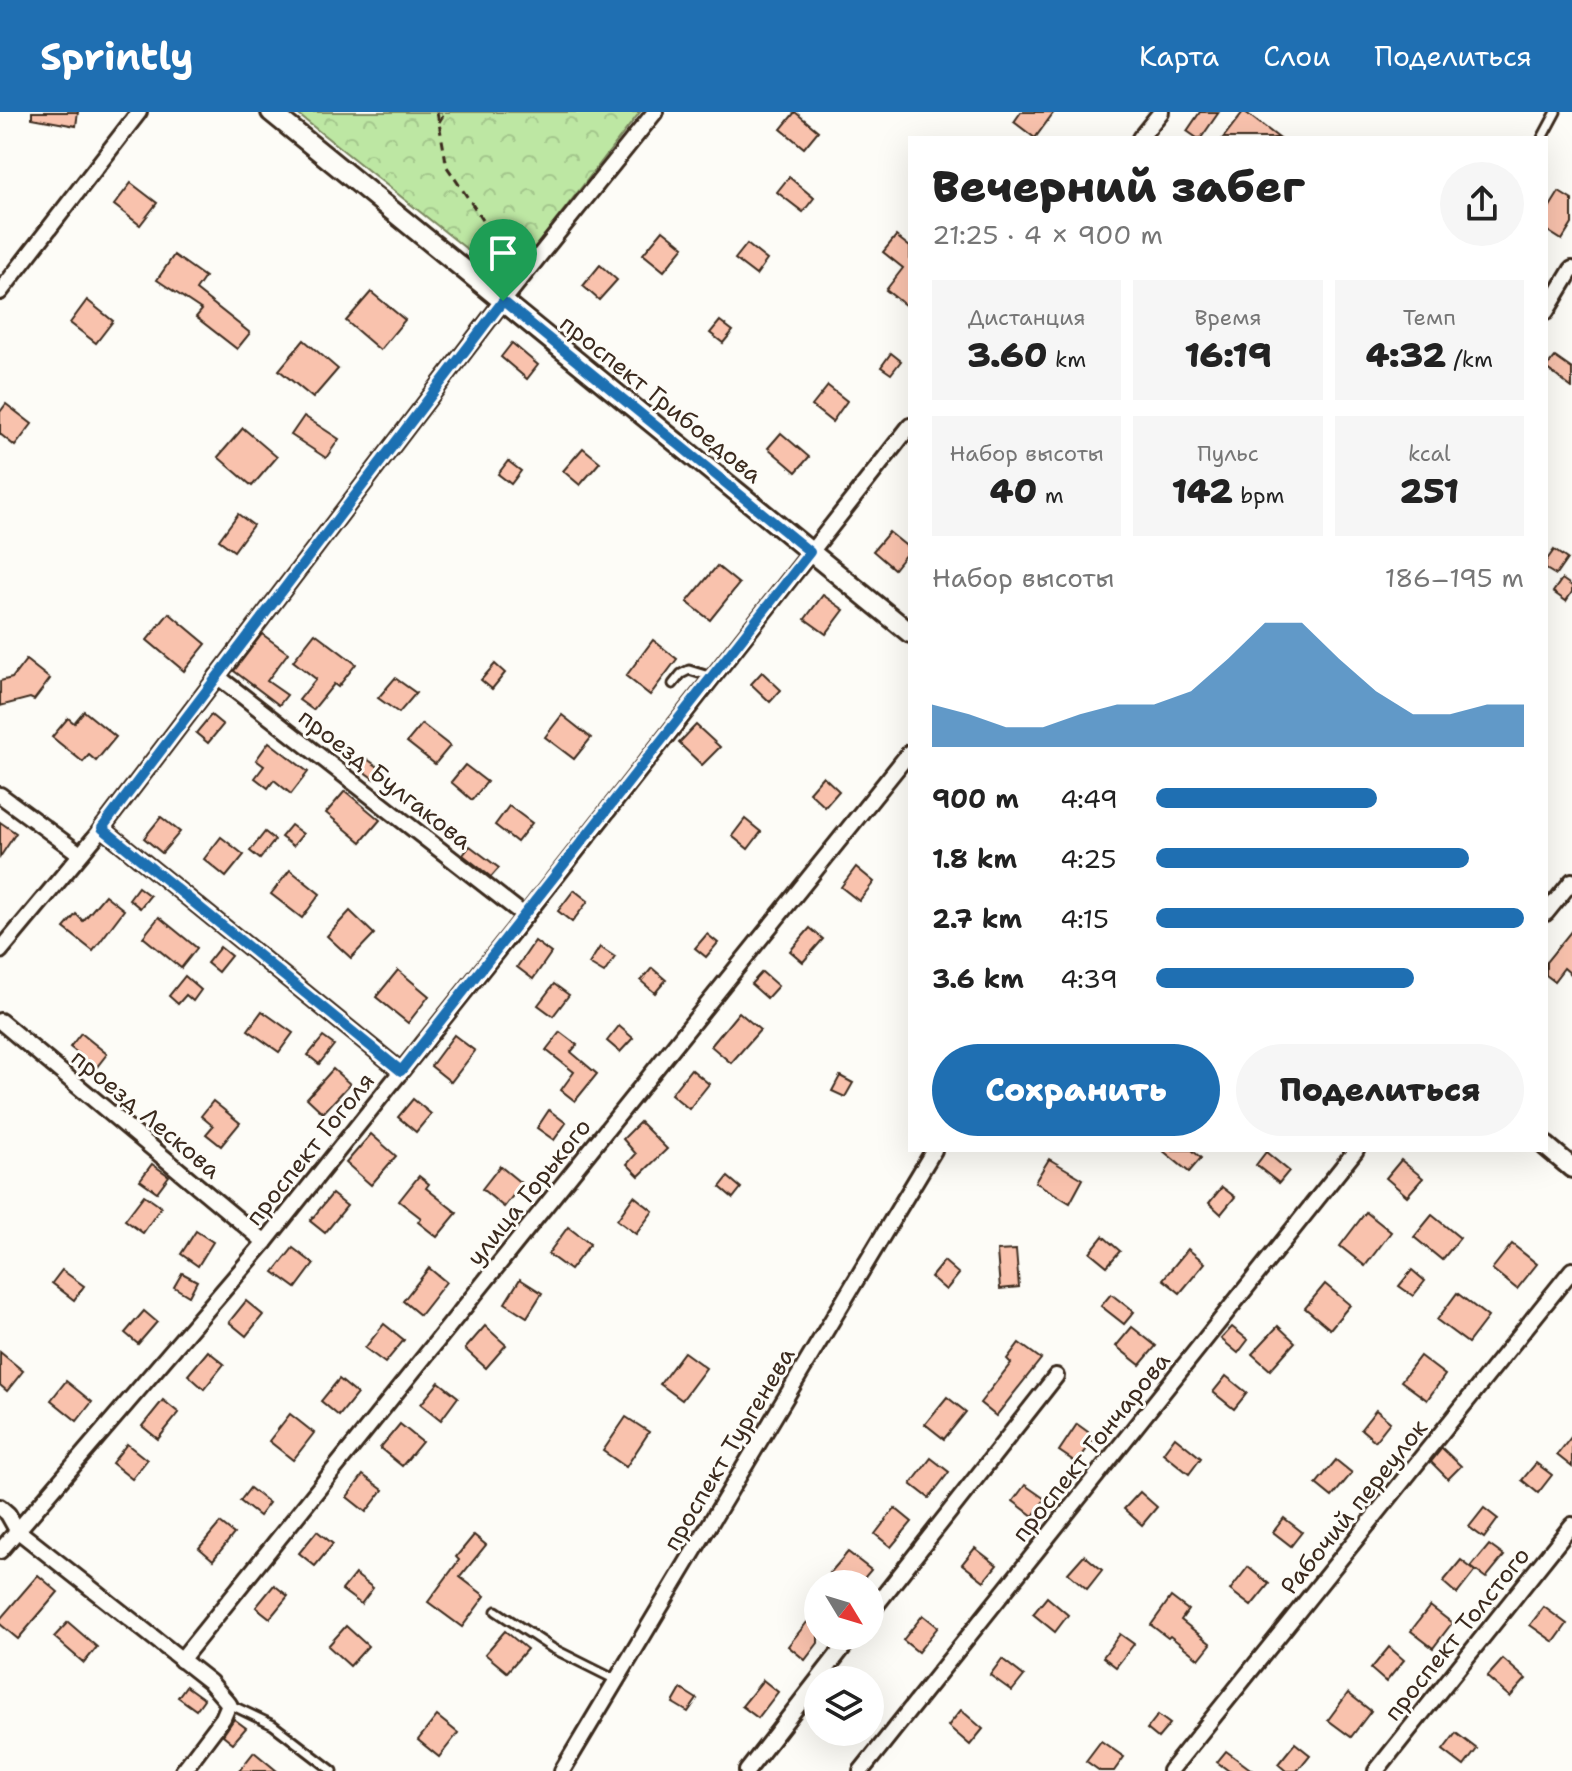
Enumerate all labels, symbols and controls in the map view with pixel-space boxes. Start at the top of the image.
text: Sprintly [40,31,194,82]
text: Карта [1139,37,1219,75]
text: Слои [1263,37,1330,75]
text: Поделиться [1374,37,1532,75]
text: Вечерний забег [932,157,1305,216]
button: share [1440,162,1524,246]
text: 21:25 · 4 × 900 m [932,217,1163,252]
pin [469,219,537,301]
icon: arrive [481,231,525,275]
text: Дистанция [968,303,1086,332]
text: Время [1194,303,1262,332]
text: Темп [1403,303,1456,332]
street label: проспект Грибоедова [553,307,769,491]
text: 3.60 [967,332,1048,378]
text: 16:19 [1184,332,1272,378]
text: 4:32 [1366,332,1446,378]
text: km [1048,345,1086,374]
text: /km [1446,345,1493,374]
text: Набор высоты [949,439,1104,468]
text: Пульс [1197,439,1259,468]
text: kcal [1408,439,1451,468]
text: 40 [990,468,1037,514]
text: 142 [1171,468,1233,514]
text: 251 [1399,468,1459,514]
text: m [1037,481,1064,510]
text: bpm [1233,481,1285,510]
text: Набор высоты [932,560,1114,595]
text: 186–195 m [1385,560,1524,595]
street label: проезд Булгакова [292,701,478,857]
text: 900 m [932,781,1019,816]
text: 4:49 [1060,781,1118,816]
text: 1.8 km [932,841,1017,876]
text: 4:25 [1060,841,1117,876]
text: 2.7 km [932,901,1022,936]
text: 4:15 [1060,901,1109,936]
text: 3.6 km [932,961,1024,996]
text: 4:39 [1060,961,1118,996]
street label: проезд Лескова [65,1042,227,1186]
button: Сохранить [932,1044,1220,1136]
button: Поделиться [1236,1044,1524,1136]
street label: проспект Гоголя [238,1066,382,1232]
street label: улица Горького [460,1112,598,1272]
street label: проспект Тургенева [656,1341,802,1557]
street label: проспект Гончарова [1005,1345,1178,1549]
street label: Рабочий переулок [1273,1413,1435,1601]
street label: проспект Толстого [1377,1540,1537,1728]
north arrow [804,1570,884,1650]
map controls [804,1570,884,1746]
button: layers [804,1666,884,1746]

